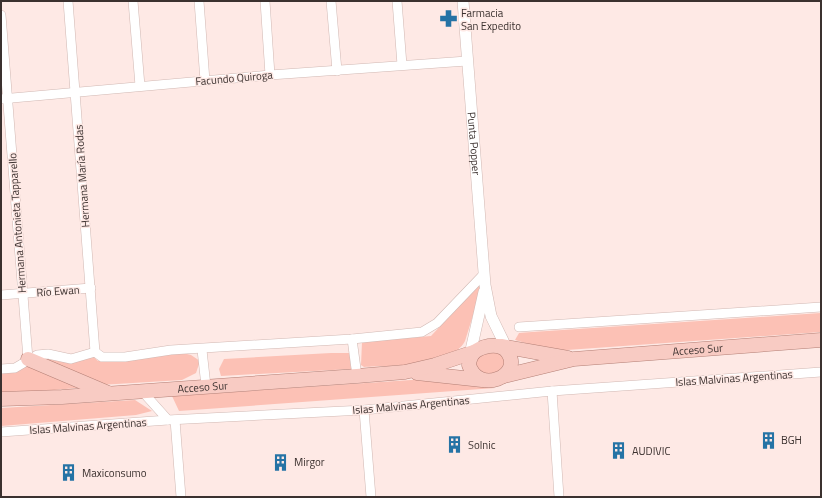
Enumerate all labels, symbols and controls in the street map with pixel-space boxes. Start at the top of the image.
place label: Farmacia San Expedito [461,5,521,34]
pharmacy icon: Farmacia San Expedito [438,9,458,29]
street label: Facundo Quiroga [195,67,274,89]
street label: Punta Popper [464,111,484,176]
street label: Hermana María Rodas [70,124,94,228]
street label: Hermana Antonieta Tapparello [4,152,30,294]
street label: Río Ewan [36,282,80,300]
street label: Acceso Sur [672,340,724,359]
street label: Islas Malvinas Argentinas [675,366,793,390]
street label: Acceso Sur [177,377,229,397]
street label: Islas Malvinas Argentinas [352,392,470,418]
street label: Islas Malvinas Argentinas [29,414,147,438]
building icon: BGH [758,430,778,450]
place label: BGH [781,432,802,448]
building icon: Solnic [445,435,465,455]
place label: Solnic [468,437,496,453]
building icon: AUDIVIC [609,441,629,461]
place label: AUDIVIC [632,443,670,459]
building icon: Mirgor [271,452,291,472]
place label: Mirgor [294,454,325,470]
building icon: Maxiconsumo [59,463,79,483]
place label: Maxiconsumo [82,465,147,481]

